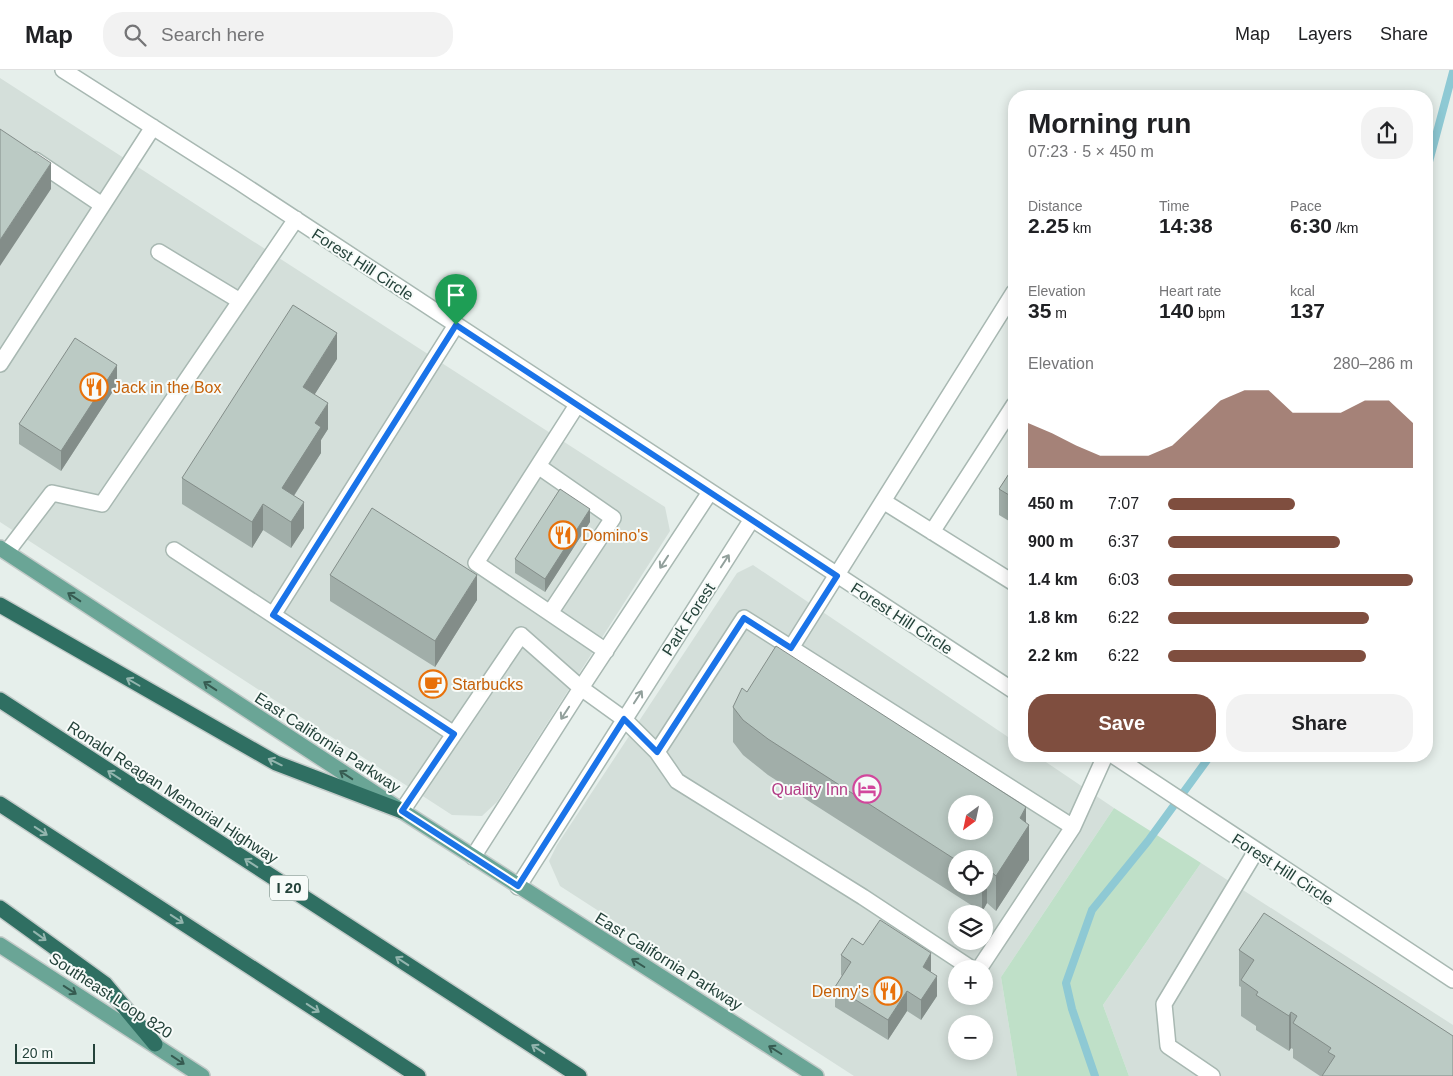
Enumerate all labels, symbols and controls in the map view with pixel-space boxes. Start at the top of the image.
search box [103,12,453,57]
text: Map [25,21,73,48]
icon: search [121,21,149,49]
text: Search here [161,24,265,45]
text: Map [1235,24,1270,44]
text: Layers [1298,24,1352,44]
text: Share [1380,24,1428,44]
button: share [1361,107,1413,159]
text: Morning run [1028,108,1191,139]
text: 07:23 · 5 × 450 m [1028,143,1154,160]
text: Distance [1028,198,1082,214]
text: Time [1159,198,1190,214]
text: Pace [1290,198,1322,214]
text: 2.25 [1028,214,1069,237]
text: 14:38 [1159,214,1213,237]
text: 6:30 [1290,214,1332,237]
text: km [1069,220,1091,236]
text: /km [1332,220,1358,236]
street label: Forest Hill Circle [309,225,417,304]
pin [435,274,477,325]
icon: arrive [442,281,470,309]
text: Elevation [1028,283,1086,299]
text: Heart rate [1159,283,1221,299]
text: kcal [1290,283,1315,299]
text: 35 [1028,299,1051,322]
text: 140 [1159,299,1194,322]
text: 137 [1290,299,1325,322]
text: m [1051,305,1067,321]
text: bpm [1194,305,1225,321]
text: Elevation [1028,355,1094,372]
text: 280–286 m [1333,355,1413,372]
restaurant icon: Jack in the Box [79,372,109,402]
place label: Jack in the Box [113,379,222,396]
text: 450 m [1028,495,1073,512]
text: 7:07 [1108,495,1139,512]
restaurant icon: Domino's [548,520,578,550]
place label: Domino's [582,527,648,544]
text: 900 m [1028,533,1073,550]
text: 6:37 [1108,533,1139,550]
one-way arrow [721,554,731,568]
one-way arrow [659,555,669,569]
text: 1.4 km [1028,571,1078,588]
text: 6:03 [1108,571,1139,588]
street label: Forest Hill Circle [848,579,956,658]
street label: Park Forest [659,580,718,659]
one-way arrow [68,592,82,602]
text: 1.8 km [1028,609,1078,626]
text: 6:22 [1108,609,1139,626]
text: 2.2 km [1028,647,1078,664]
text: 6:22 [1108,647,1139,664]
cafe icon: Starbucks [418,669,448,699]
place label: Starbucks [452,676,523,693]
one-way arrow [127,677,141,687]
one-way arrow [204,681,218,691]
street label: East California Parkway [252,689,404,796]
one-way arrow [633,691,643,705]
button: Save [1028,694,1216,752]
button: Share [1226,694,1413,752]
one-way arrow [560,705,570,719]
street label: Ronald Reagan Memorial Highway [64,718,281,867]
one-way arrow [267,757,282,767]
one-way arrow [108,769,122,779]
one-way arrow [339,770,353,780]
hotel icon: Quality Inn [852,774,882,804]
place label: Quality Inn [772,781,848,798]
north arrow [948,795,992,840]
map controls [948,795,993,1060]
one-way arrow [34,825,48,836]
street label: Forest Hill Circle [1229,830,1337,909]
button: locate [948,850,993,895]
one-way arrow [244,858,258,868]
road number: I 20 [270,876,308,900]
button: layers [948,905,993,950]
street label: East California Parkway [592,909,745,1014]
one-way arrow [170,914,184,925]
one-way arrow [32,931,46,942]
street label: Southeast Loop 820 [46,949,176,1042]
one-way arrow [395,956,409,966]
one-way arrow [631,957,645,967]
button: + [948,960,993,1005]
restaurant icon: Denny's [873,976,903,1006]
place label: Denny's [812,983,869,1000]
one-way arrow [63,985,77,995]
one-way arrow [306,1003,320,1013]
button: − [948,1015,993,1060]
scale bar [15,1041,95,1064]
one-way arrow [531,1044,545,1055]
text: 20 m [22,1045,53,1061]
one-way arrow [768,1045,782,1055]
one-way arrow [171,1055,185,1065]

